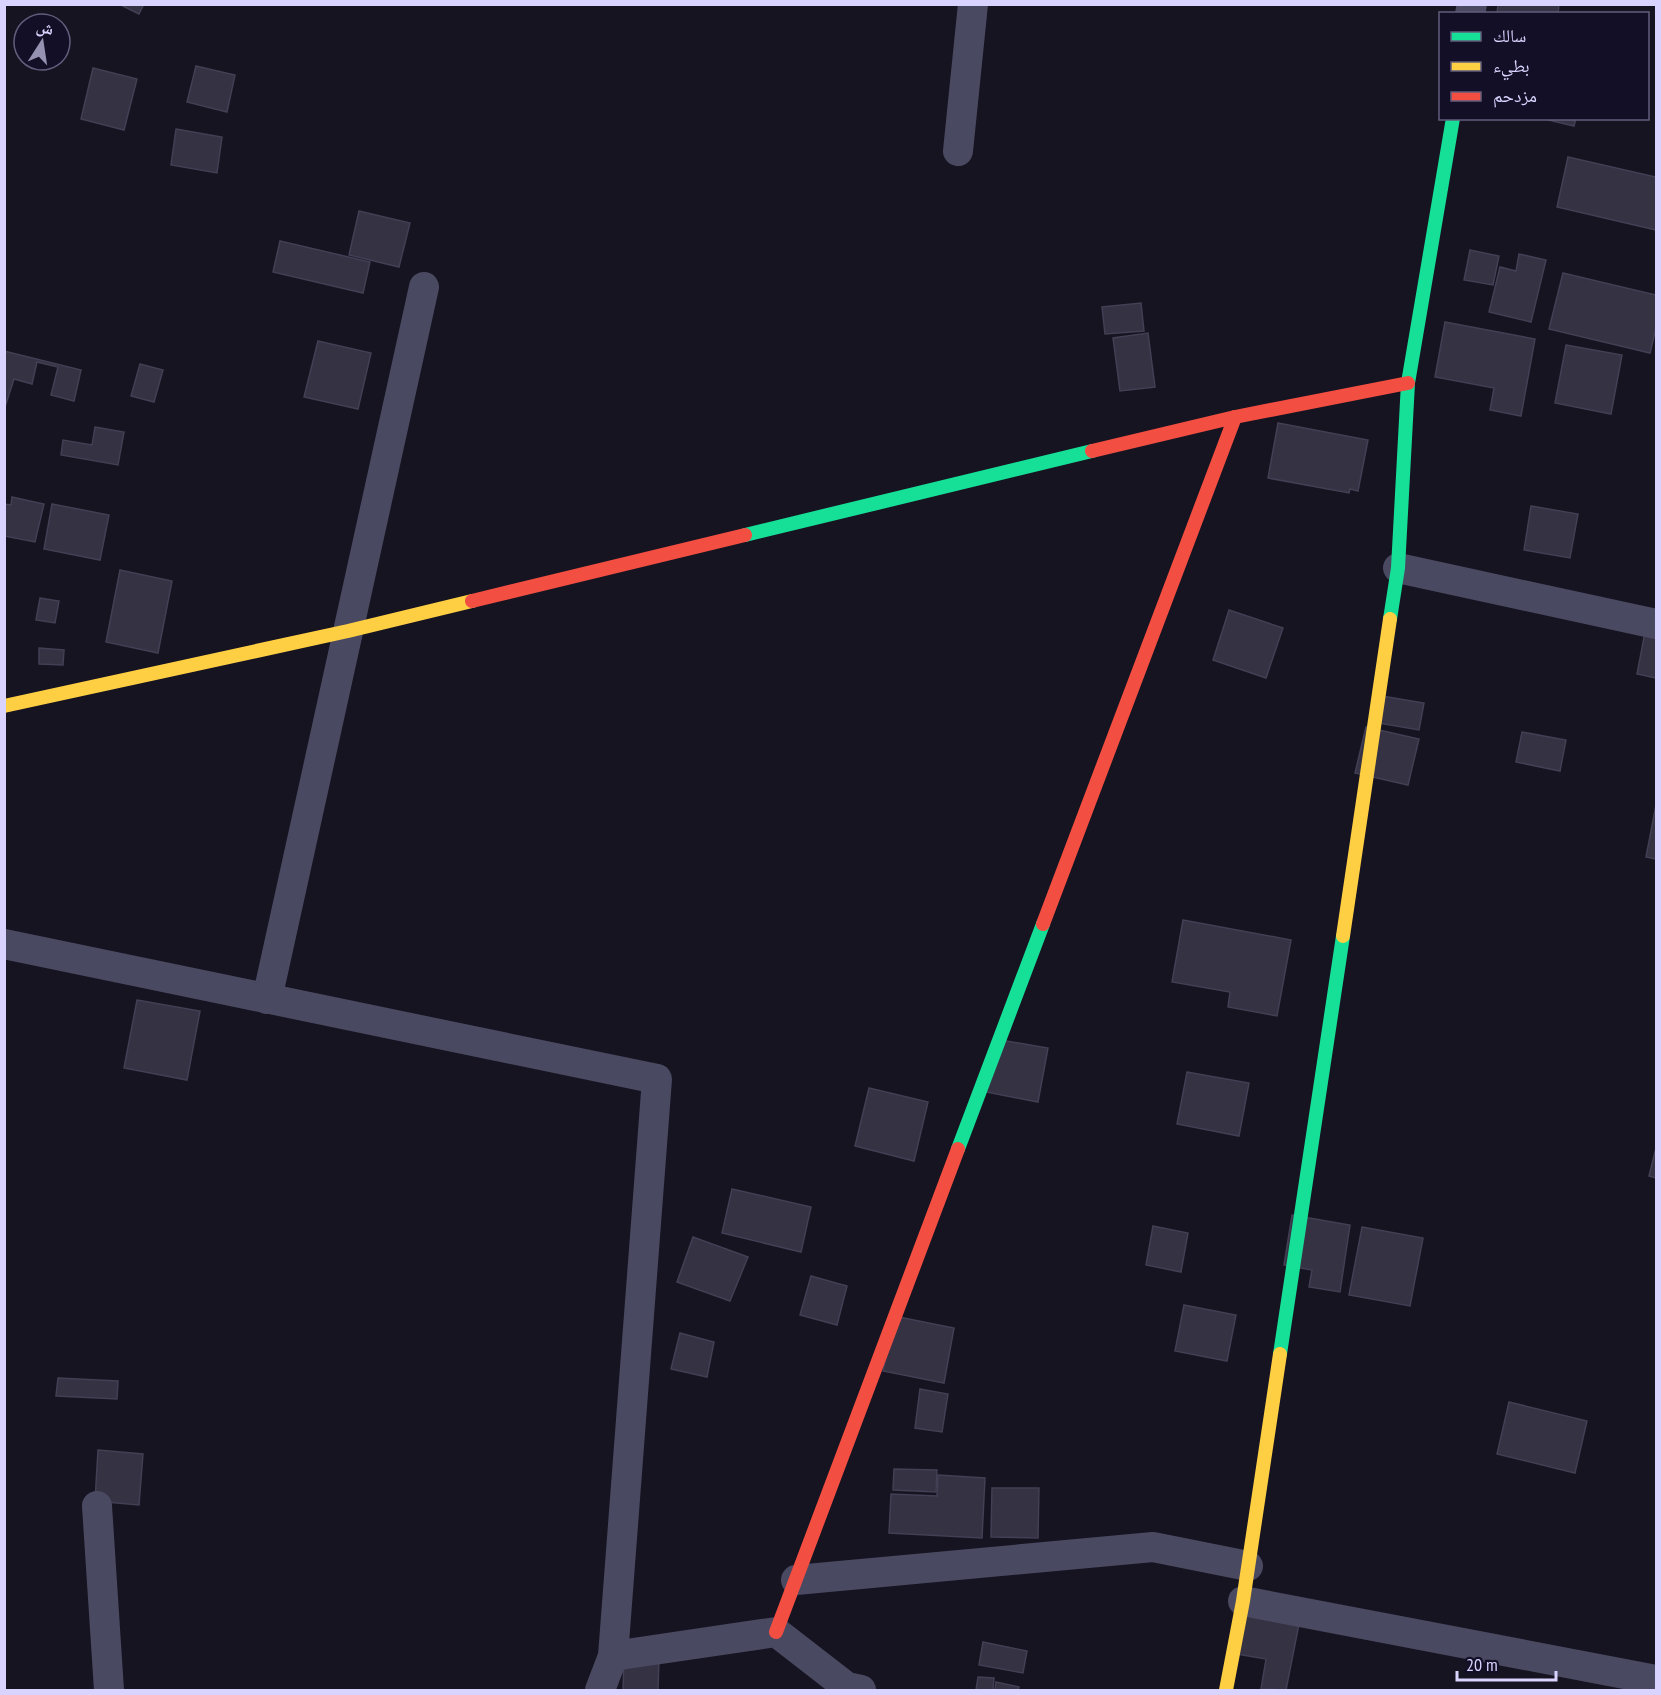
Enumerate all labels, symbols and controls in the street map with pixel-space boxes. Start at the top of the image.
north arrow [12,12,72,72]
legend [1439,12,1649,120]
text: ش [35,16,56,39]
text: سالك [1493,24,1526,47]
text: بطيء [1493,54,1530,81]
text: مزدحم [1493,84,1537,108]
scale bar [1457,1644,1556,1682]
text: 20 m [1466,1653,1498,1676]

